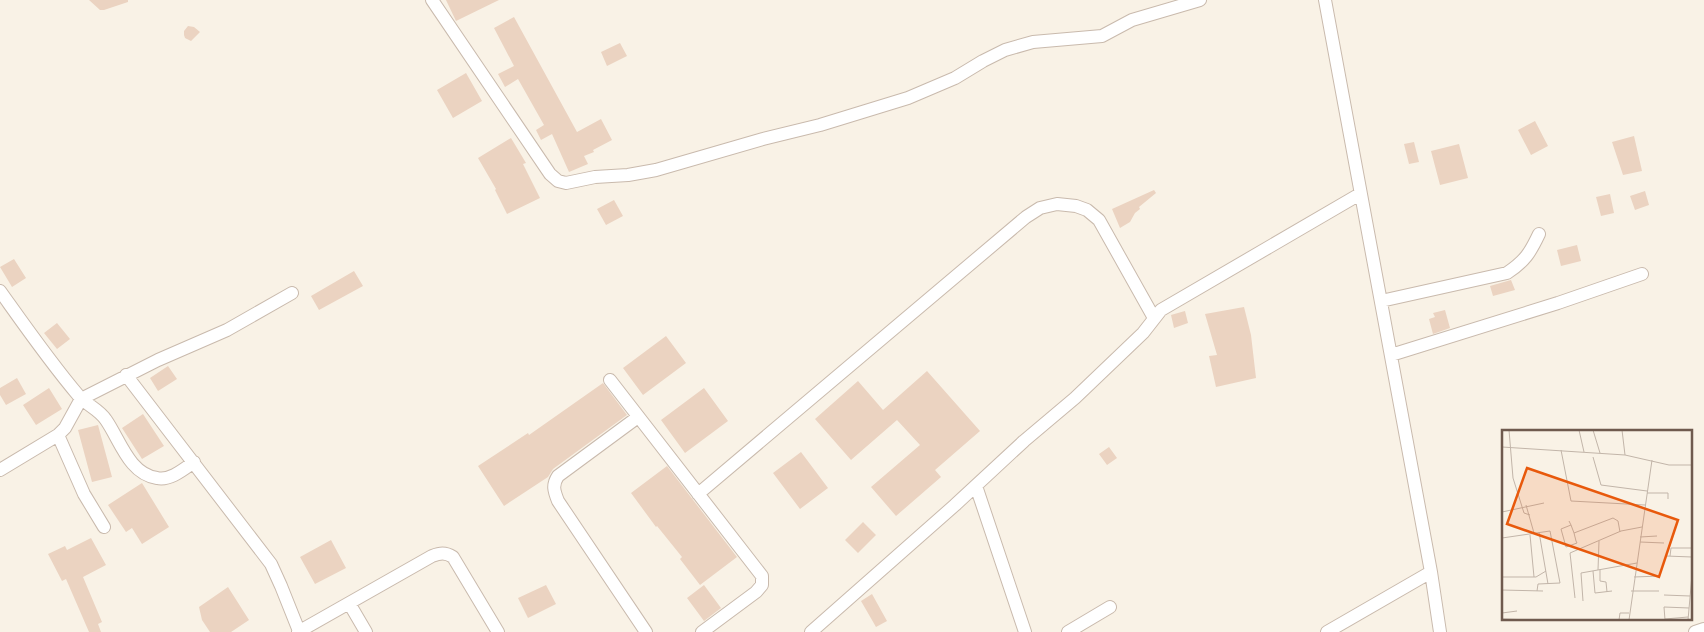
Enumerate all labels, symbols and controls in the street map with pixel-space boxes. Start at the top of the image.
inset map [1502,430,1692,620]

